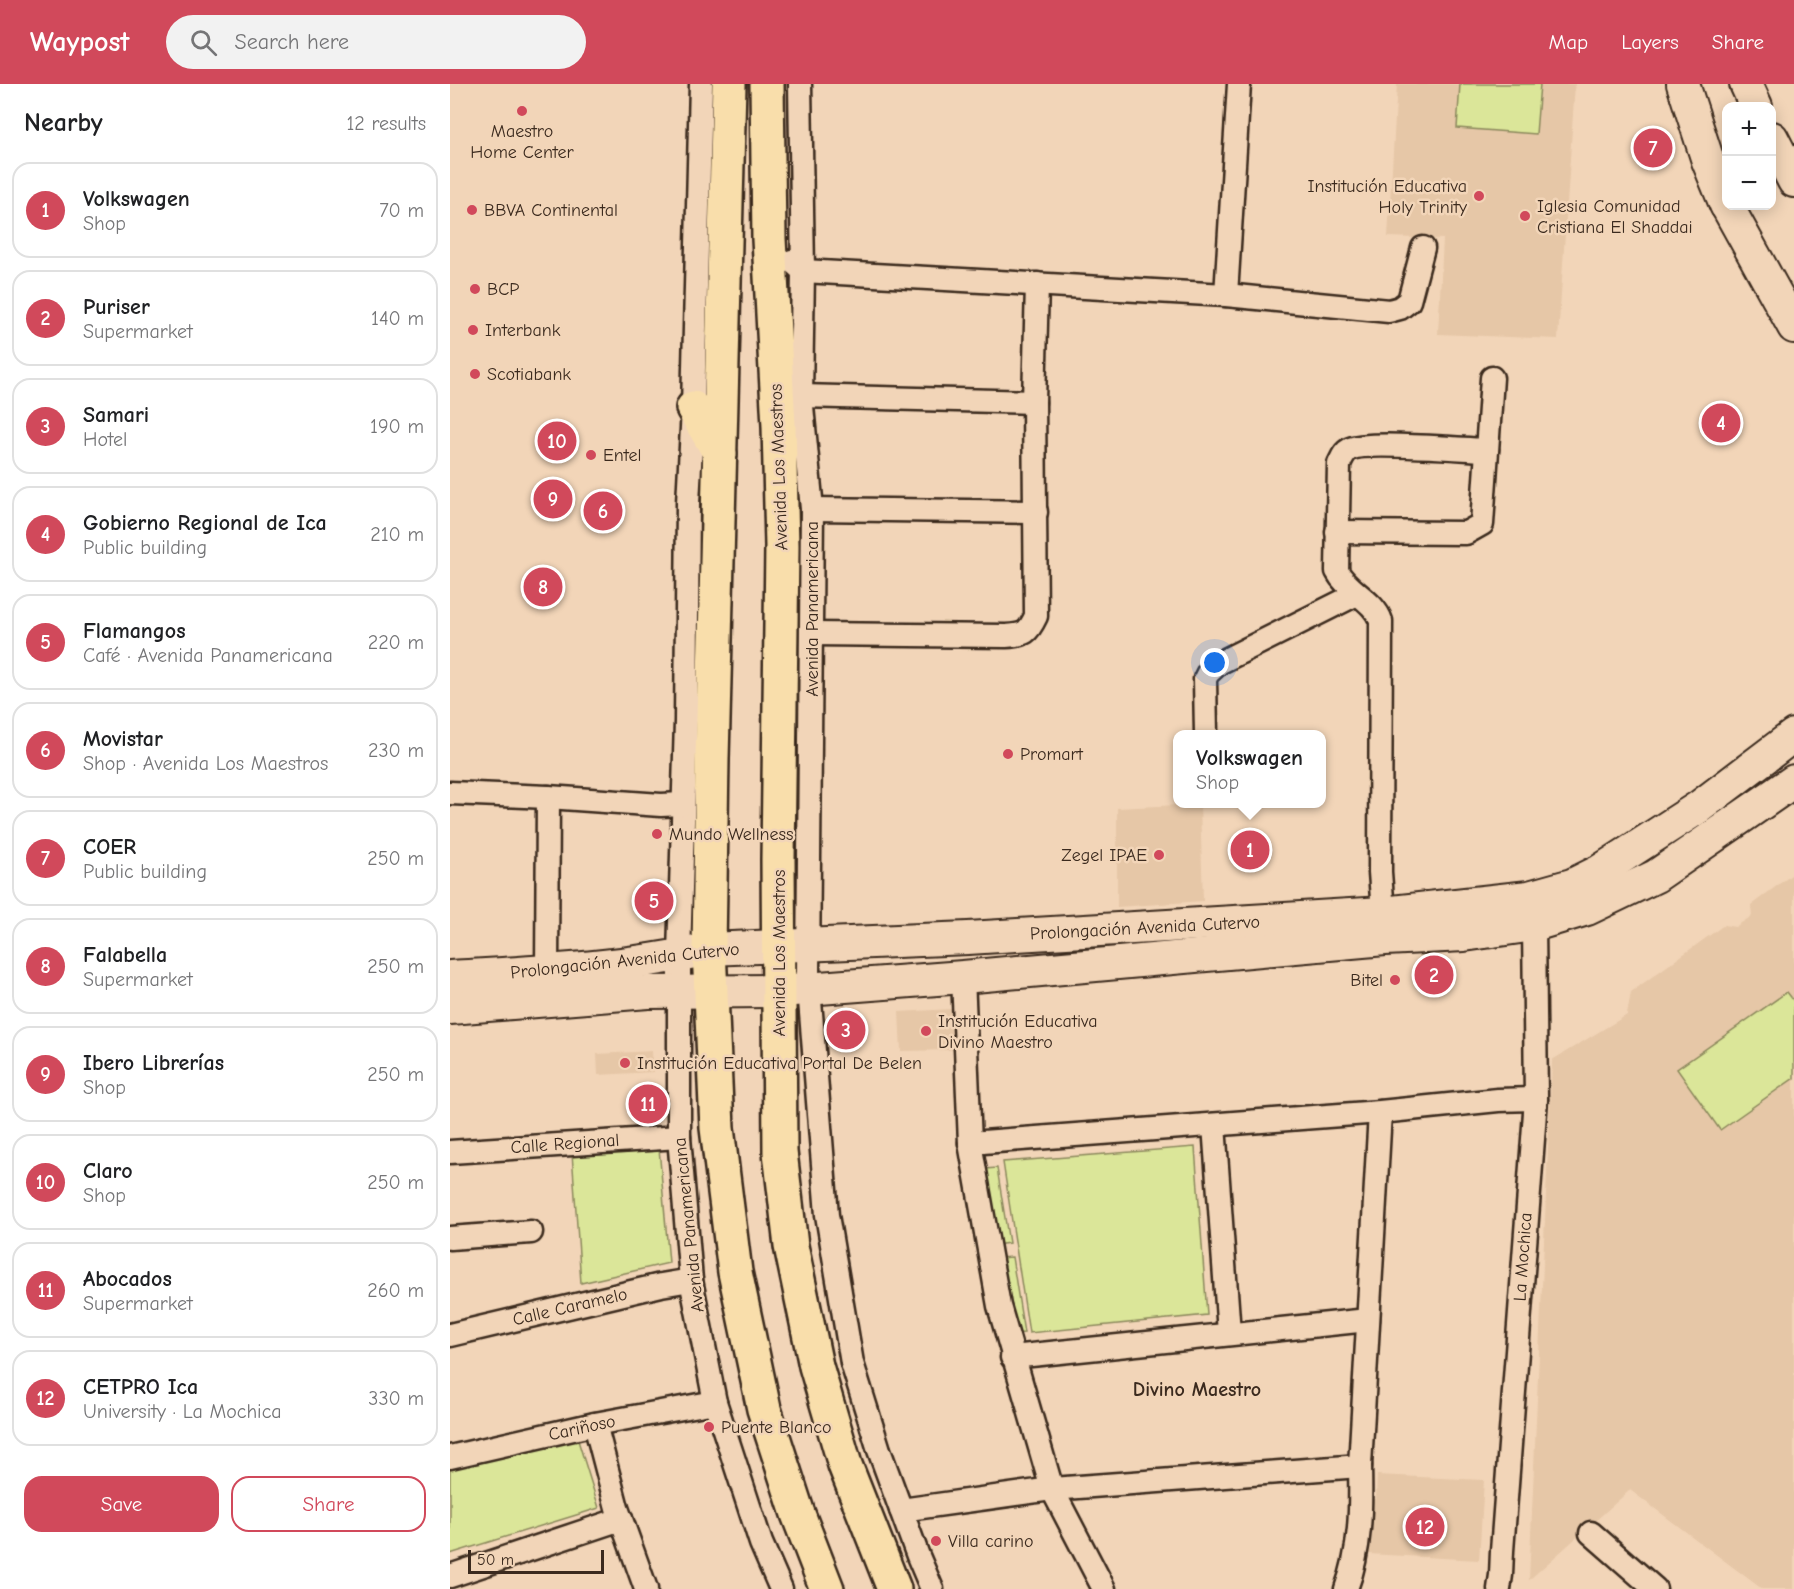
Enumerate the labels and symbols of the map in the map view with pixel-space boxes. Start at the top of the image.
marker: Maestro Home Center [515,104,529,118]
place label: Maestro Home Center [470,121,574,163]
pin: 7 [1634,126,1672,170]
place label: Institución Educativa Holy Trinity [1307,176,1468,218]
marker: Institución Educativa Holy Trinity [1472,189,1486,203]
place label: Iglesia Comunidad Cristiana El Shaddai [1537,196,1693,238]
place label: BBVA Continental [484,200,618,221]
marker: BBVA Continental [465,203,479,217]
marker: Iglesia Comunidad Cristiana El Shaddai [1518,209,1532,223]
place label: BCP [487,279,519,300]
marker: BCP [468,282,482,296]
place label: Interbank [485,320,561,341]
marker: Interbank [466,323,480,337]
place label: Scotiabank [487,364,571,385]
marker: Scotiabank [468,367,482,381]
street label: Avenida Los Maestros [766,383,792,551]
pin: 4 [1702,400,1740,446]
pin: 10 [538,418,576,464]
place label: Entel [603,445,641,466]
marker: Entel [584,448,598,462]
pin: 9 [534,476,572,522]
pin: 6 [584,488,622,534]
street label: Avenida Panamericana [802,521,823,697]
pin: 8 [524,564,562,610]
your location [1200,648,1229,677]
place label: Promart [1020,744,1084,765]
marker: Promart [1001,747,1015,761]
place label: Mundo Wellness [669,824,794,845]
marker: Mundo Wellness [650,827,664,841]
pin: 1 [1230,828,1270,873]
place label: Zegel IPAE [1061,845,1147,866]
marker: Zegel IPAE [1152,848,1166,862]
street label: Avenida Los Maestros [769,870,790,1036]
pin: 5 [634,878,674,924]
street label: Prolongación Avenida Cutervo [1030,911,1260,945]
street label: Prolongación Avenida Cutervo [509,939,741,983]
pin: 2 [1414,952,1454,998]
place label: Bitel [1350,970,1383,991]
marker: Bitel [1388,973,1402,987]
pin: 3 [826,1008,866,1052]
place label: Institución Educativa Divino Maestro [938,1011,1098,1053]
marker: Institución Educativa Divino Maestro [919,1024,933,1038]
place label: Institución Educativa Portal De Belen [637,1053,922,1074]
marker: Institución Educativa Portal De Belen [618,1056,632,1070]
pin: 11 [628,1082,668,1126]
street label: Calle Regional [510,1130,620,1158]
street label: Avenida Panamericana [669,1137,709,1313]
street label: La Mochica [1509,1212,1537,1302]
street label: Calle Caramelo [511,1284,629,1330]
district label: Divino Maestro [1133,1378,1261,1401]
street label: Cariñoso [547,1411,617,1445]
place label: Puente Blanco [721,1417,831,1438]
marker: Puente Blanco [702,1420,716,1434]
pin: 12 [1406,1504,1444,1550]
place label: Villa carino [948,1531,1034,1552]
marker: Villa carino [929,1534,943,1548]
scale bar [468,1547,604,1574]

